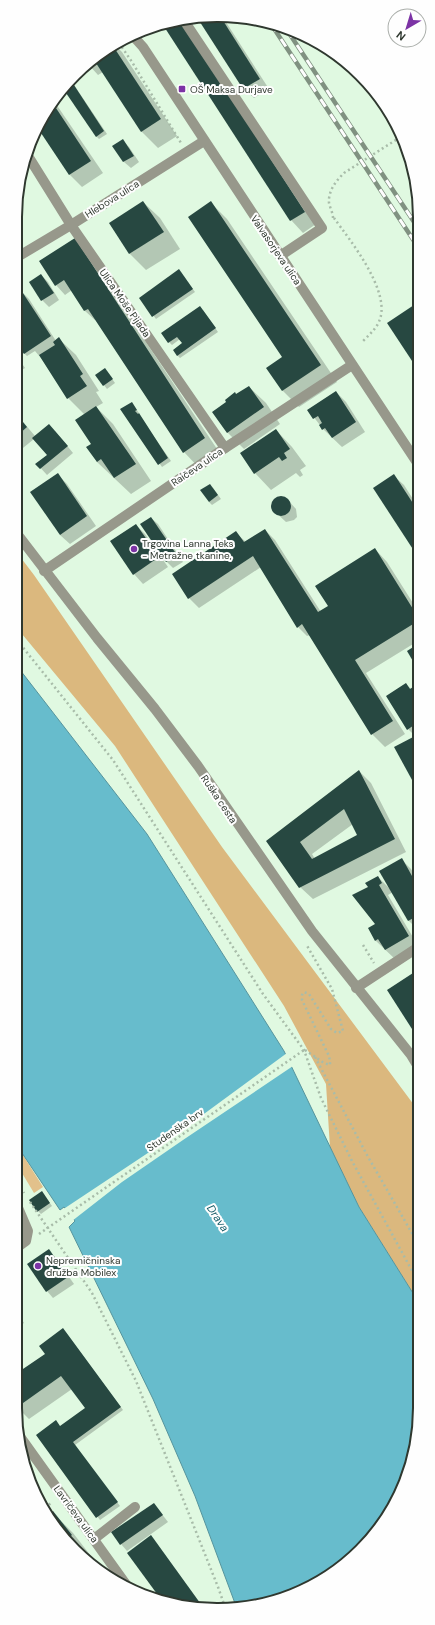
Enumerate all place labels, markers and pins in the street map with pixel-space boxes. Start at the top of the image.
place label: OŠ Maksa Durjave [190,83,273,96]
marker: OŠ Maksa Durjave [177,84,187,94]
place label: Trgovina Lanna Teks - Metražne tkanine, [142,537,234,562]
marker: Trgovina Lanna Teks - Metražne tkanine, [129,544,139,554]
place label: Nepremičninska družba Mobilex [46,1254,120,1279]
marker: Nepremičninska družba Mobilex [33,1261,43,1271]

